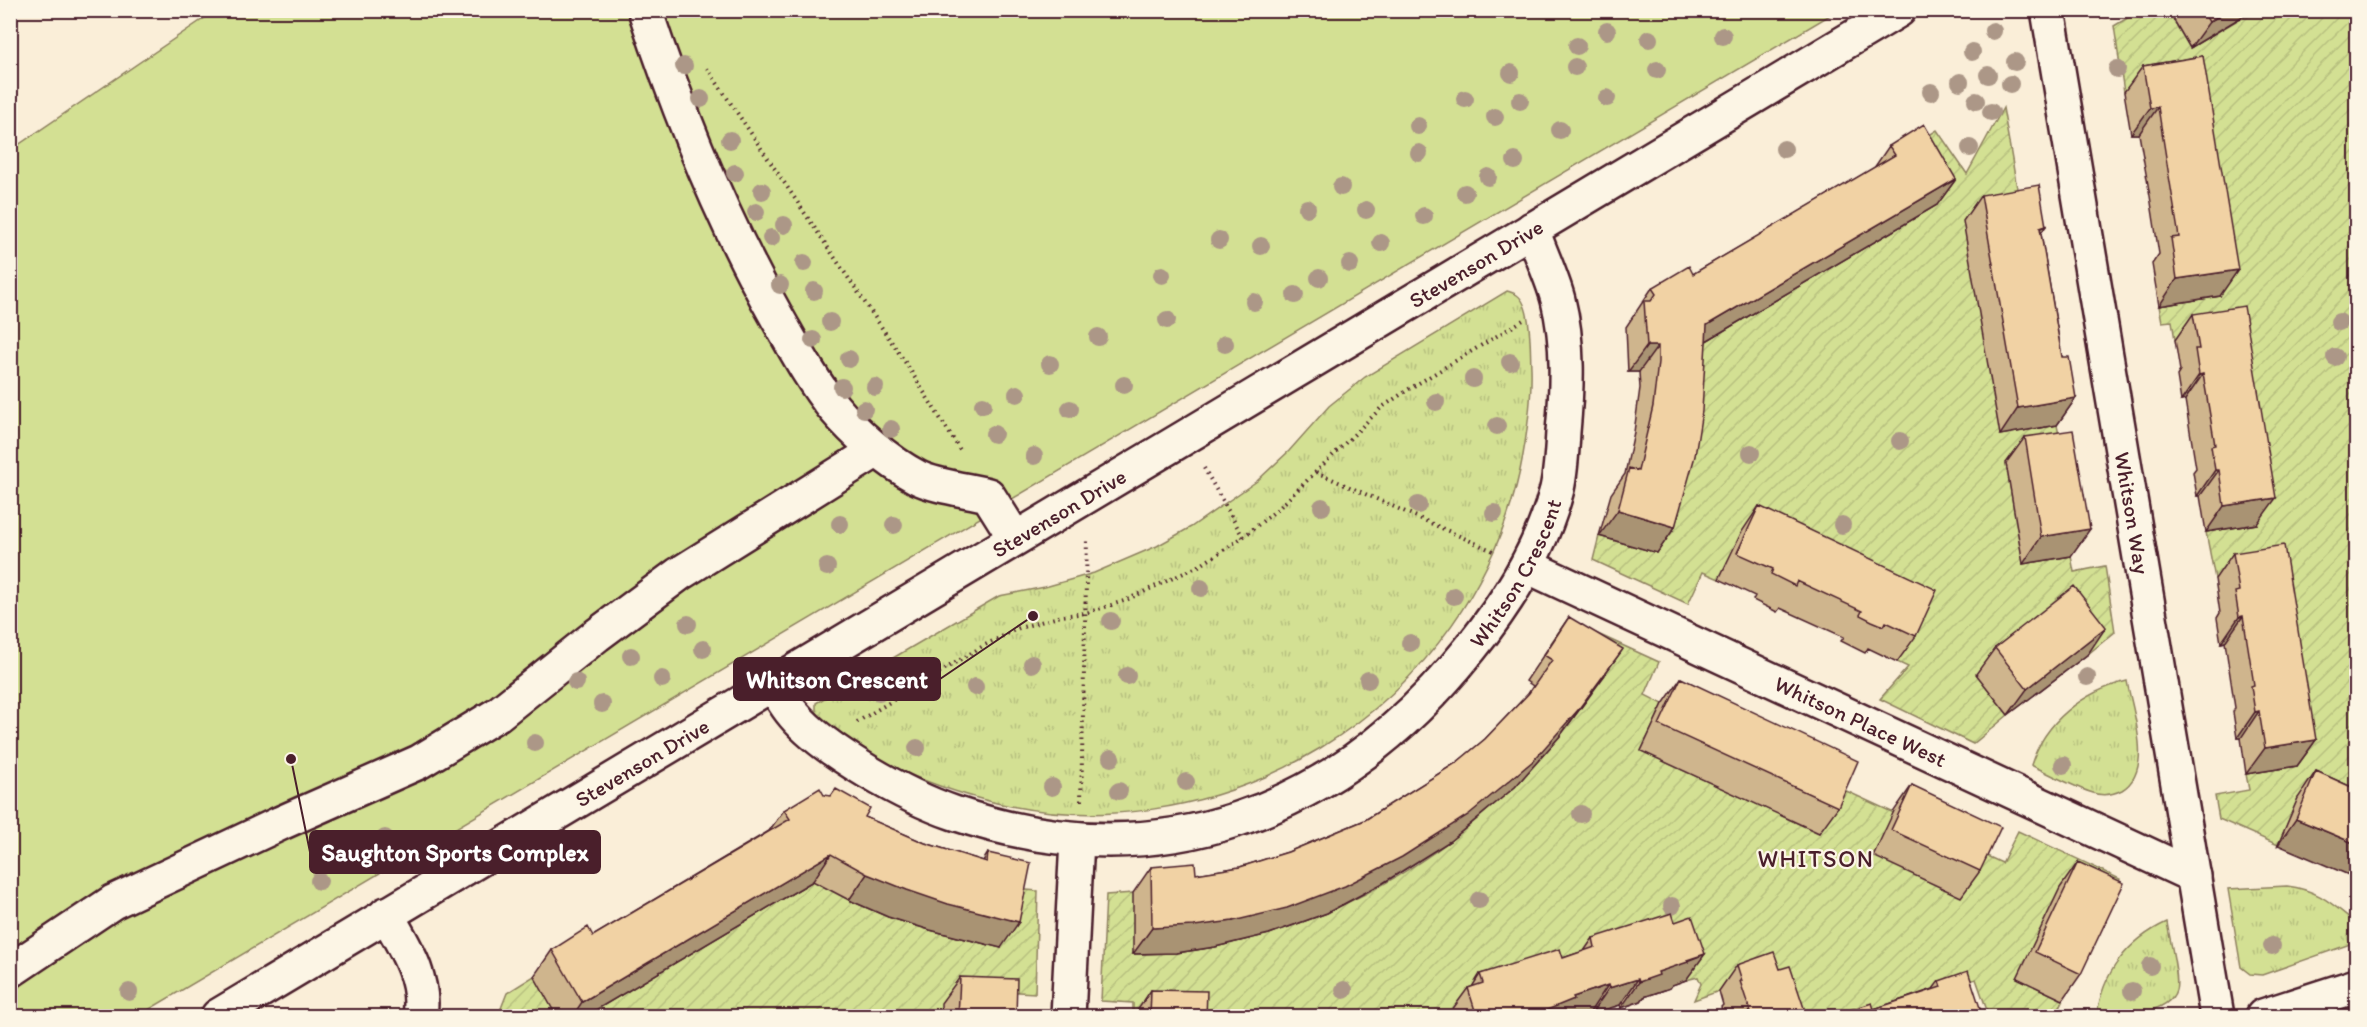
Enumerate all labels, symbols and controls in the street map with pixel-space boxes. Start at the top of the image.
street label: Stevenson Drive [1404,213,1548,314]
street label: Whitson Way [2108,450,2156,577]
street label: Stevenson Drive [987,463,1131,564]
street label: Whitson Crescent [1463,496,1568,653]
callout: Whitson Crescent [734,658,940,700]
text: Whitson Crescent [746,665,928,694]
street label: Whitson Place West [1770,670,1951,773]
street label: Stevenson Drive [570,712,714,813]
callout: Saughton Sports Complex [310,831,600,873]
text: Saughton Sports Complex [322,838,590,868]
district label: WHITSON [1757,844,1875,873]

